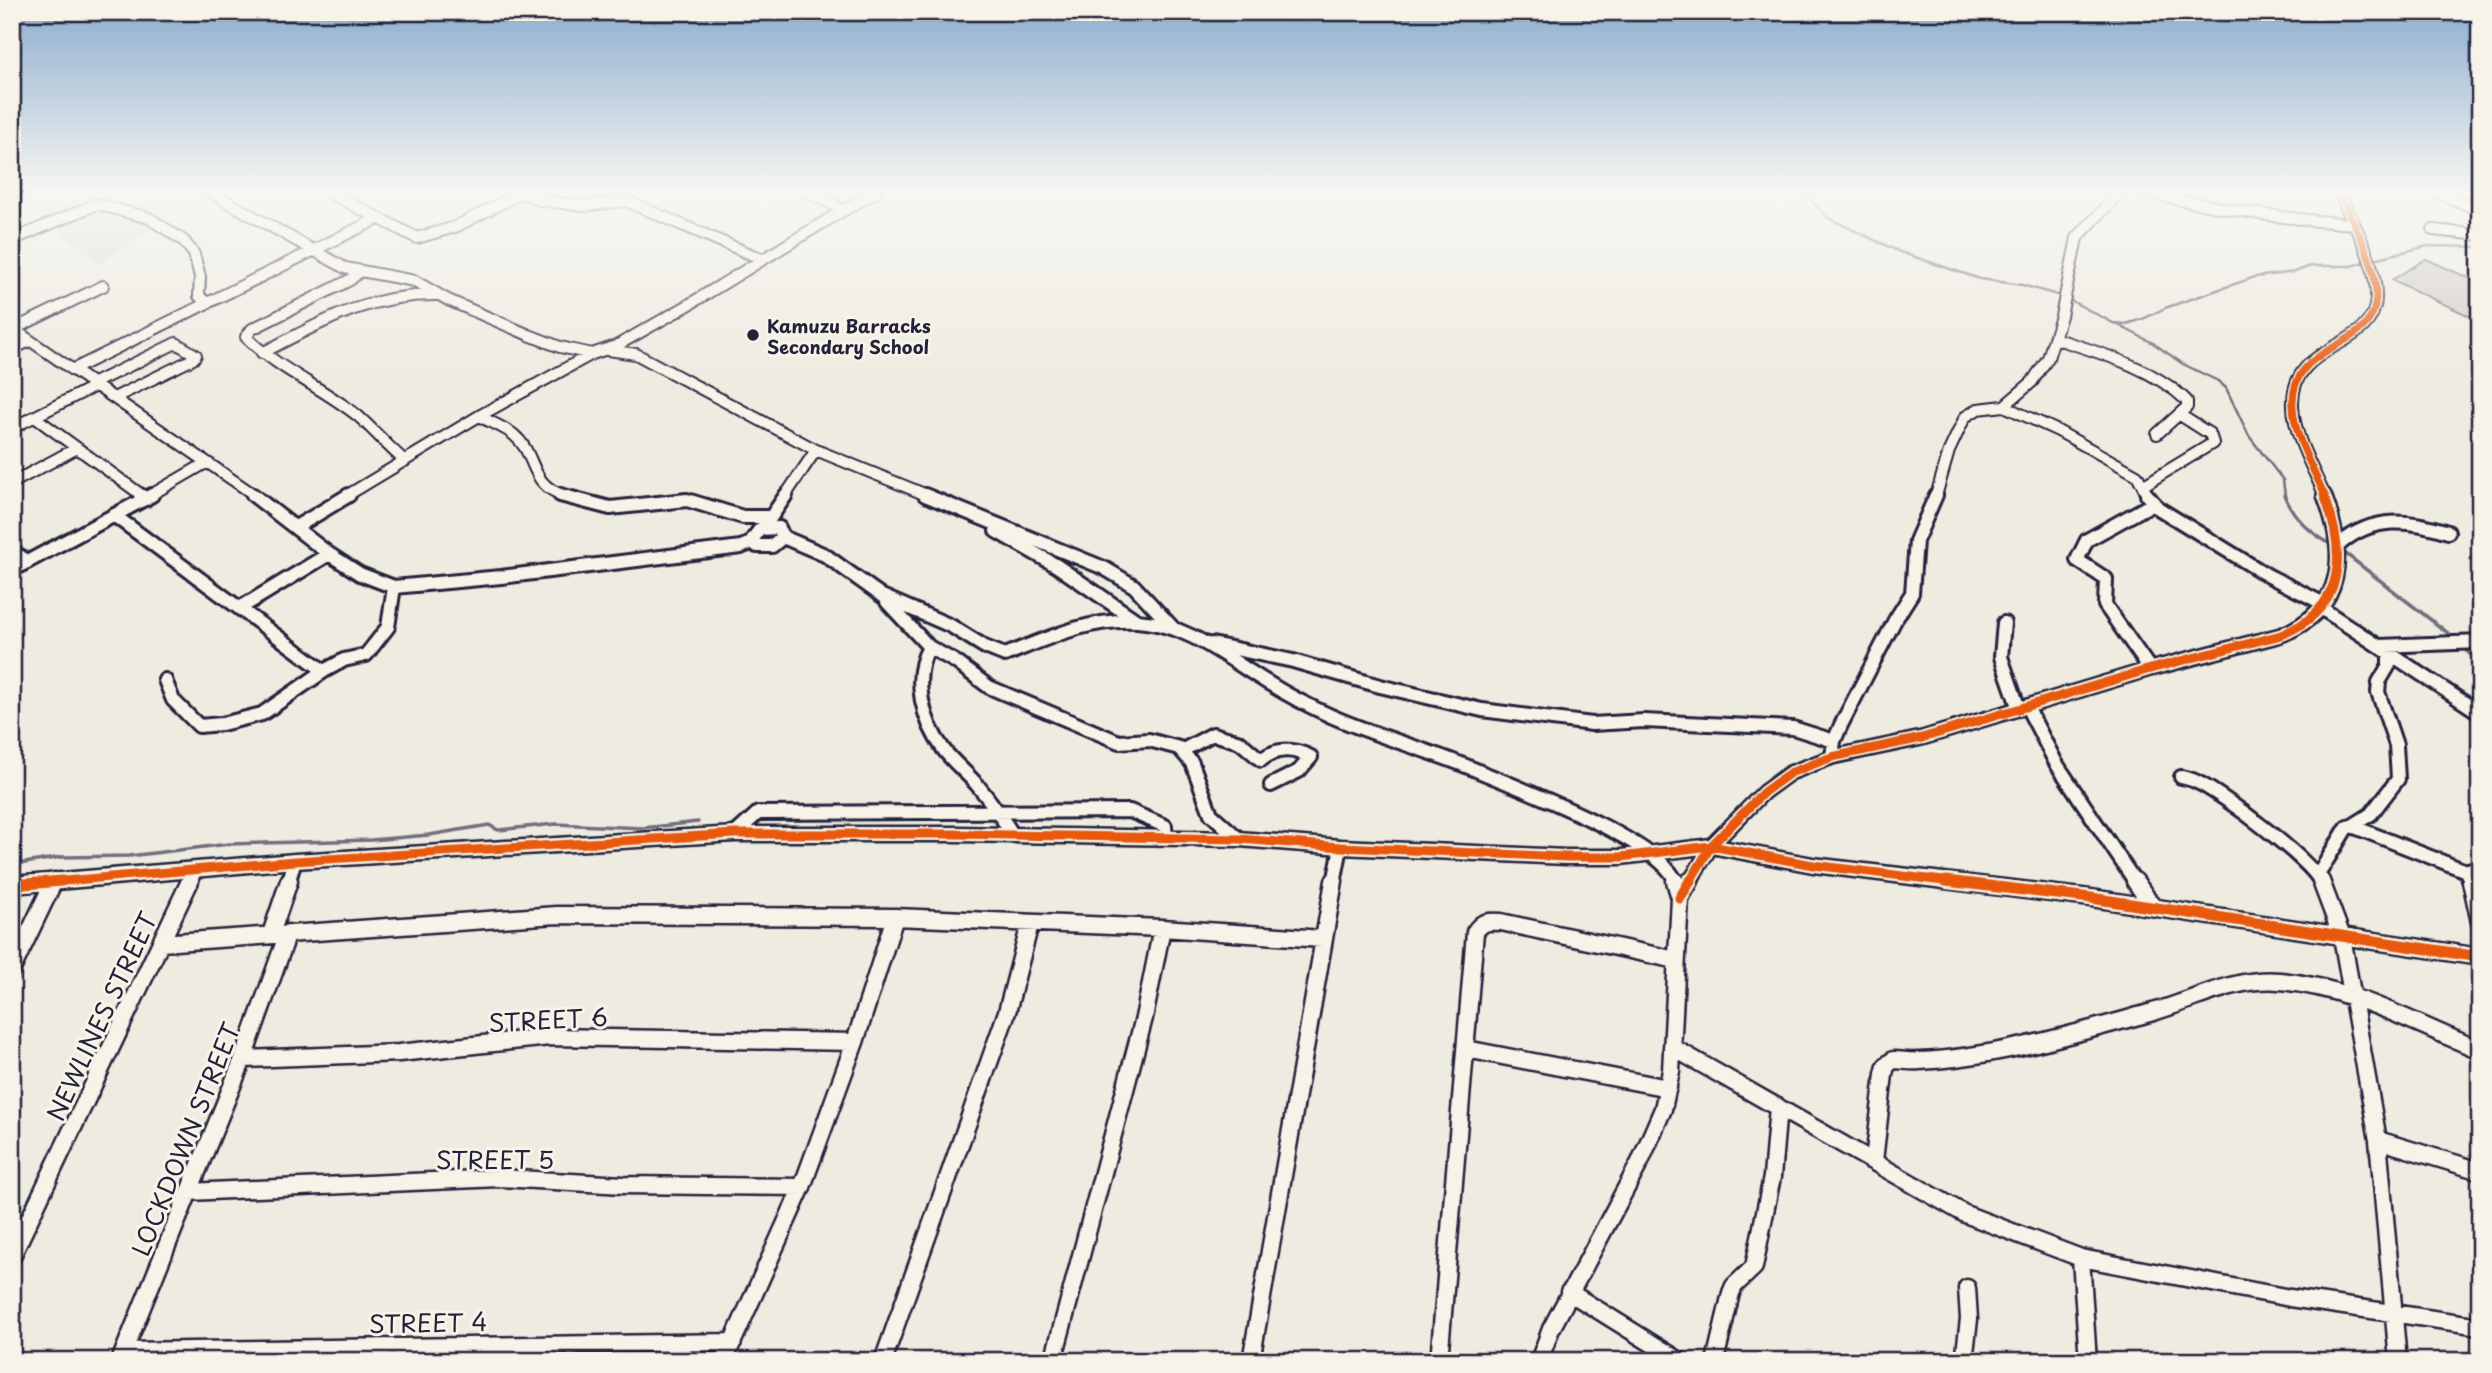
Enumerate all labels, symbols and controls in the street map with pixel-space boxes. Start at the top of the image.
place label: Kamuzu Barracks Secondary School [767,312,931,360]
marker: Kamuzu Barracks Secondary School [745,327,761,343]
street label: NEWLINES STREET [37,905,165,1126]
street label: STREET 6 [488,998,608,1040]
street label: LOCKDOWN STREET [122,1016,248,1261]
street label: STREET 5 [436,1141,554,1177]
street label: STREET 4 [368,1303,488,1341]

